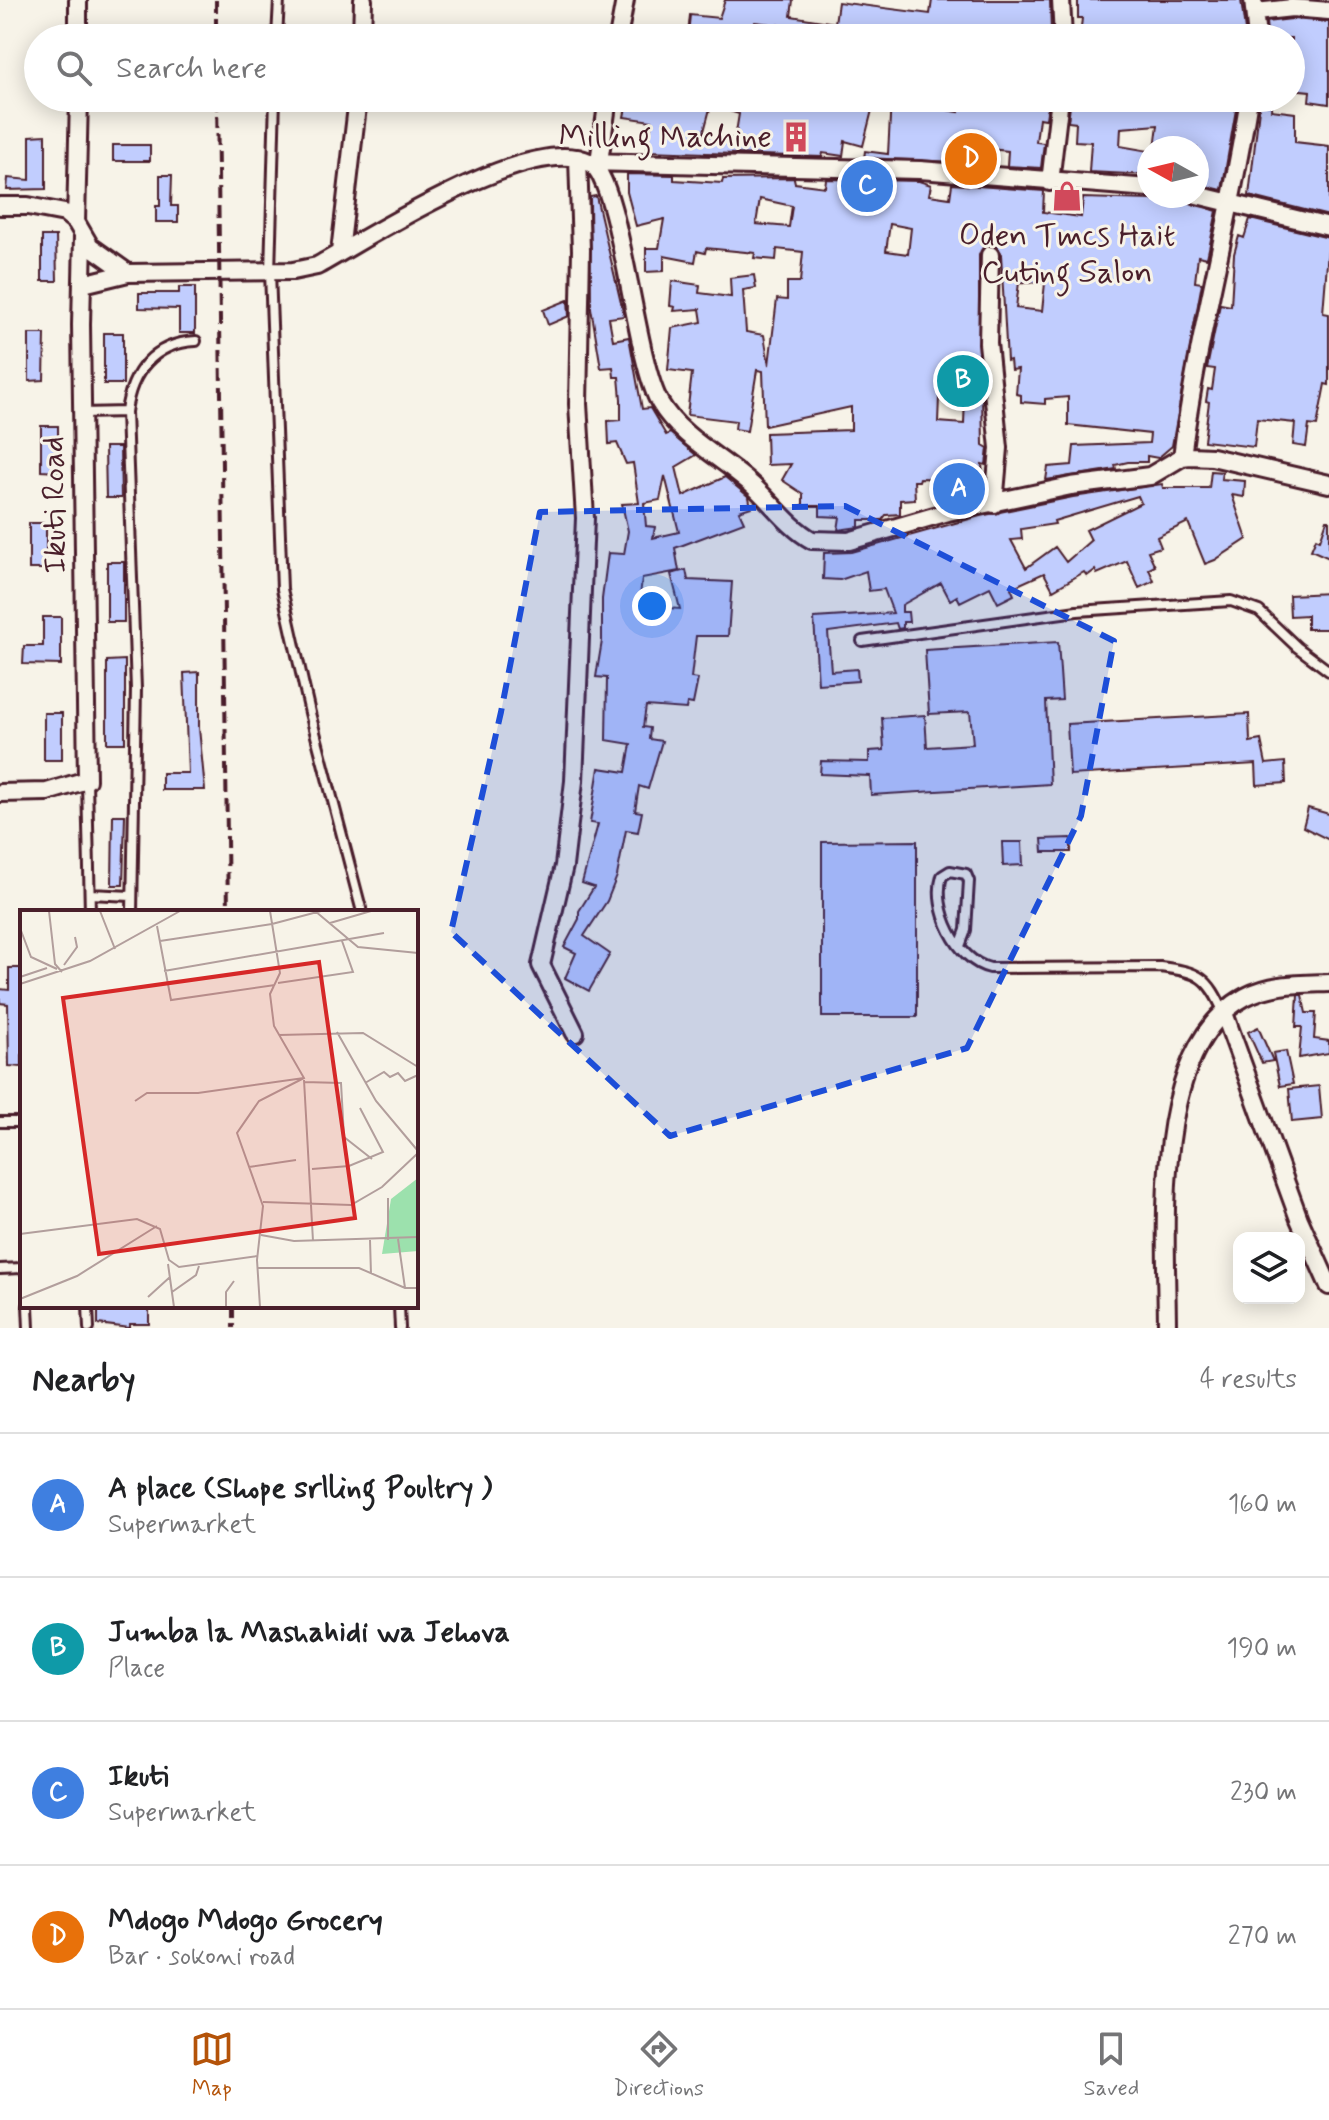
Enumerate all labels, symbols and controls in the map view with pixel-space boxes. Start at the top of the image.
search box [24,24,1305,112]
icon: search [52,46,96,90]
text: Search here [116,49,267,88]
place label: Milling Machine [559,116,772,161]
building icon: Milling Machine [779,120,813,154]
pin: D [945,129,997,189]
north arrow [1137,136,1209,208]
pin: C [841,156,893,216]
shop icon: Oden Tmcs Hait Cuting Salon [1050,179,1084,213]
place label: Oden Tmcs Hait Cuting Salon [959,215,1175,297]
pin: B [937,351,989,411]
street label: Ikuti Road [33,436,77,574]
pin: A [933,459,985,519]
your location [632,586,672,626]
inset map [20,910,418,1308]
map controls [1233,1232,1305,1304]
button: layers [1233,1232,1305,1304]
text: Nearby [32,1358,136,1403]
text: 4 results [1200,1363,1297,1397]
text: A place (Shope srlling Poultry ) [108,1469,492,1508]
text: A [49,1488,67,1522]
text: 160 m [1228,1488,1297,1522]
text: Supermarket [108,1508,256,1542]
text: Jumba la Mashahidi wa Jehova [108,1613,510,1652]
text: B [50,1632,66,1666]
text: 190 m [1227,1632,1297,1666]
text: Place [108,1652,165,1686]
text: Ikuti [108,1757,169,1796]
text: C [49,1776,67,1810]
text: 230 m [1230,1776,1297,1810]
text: Supermarket [108,1796,256,1830]
text: Mdogo Mdogo Grocery [108,1901,383,1940]
text: D [49,1920,67,1954]
text: 270 m [1228,1920,1297,1954]
text: Bar · sokoni road [108,1940,295,1974]
tab: Map [190,2027,234,2103]
tab: Directions [613,2027,704,2103]
tab: Saved [1084,2027,1139,2103]

